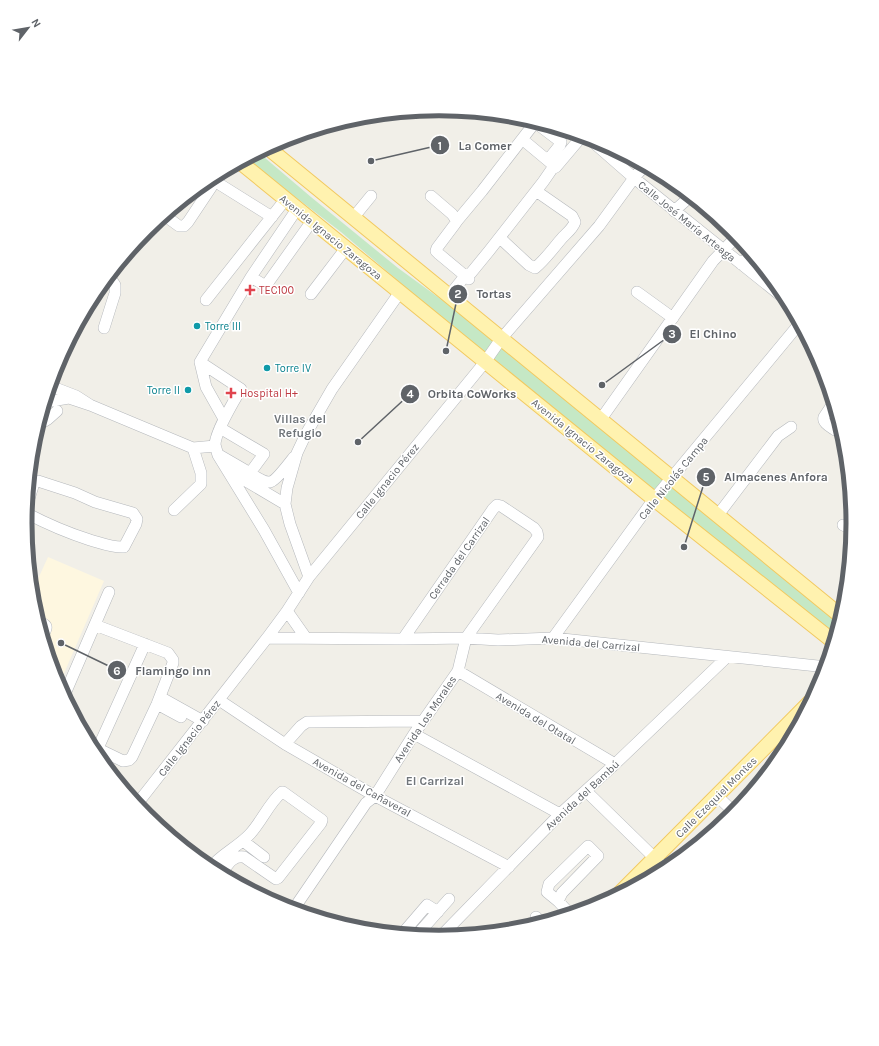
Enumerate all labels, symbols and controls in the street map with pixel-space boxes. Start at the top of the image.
north arrow [8,8,48,48]
text: N [29,16,44,30]
callout: La Comer [430,133,519,157]
text: 1 [438,139,442,153]
text: La Comer [459,139,512,153]
street label: Calle José María Arteaga [635,178,738,265]
street label: Avenida Ignacio Zaragoza [277,192,385,283]
callout: Tortas [448,282,519,306]
marker: TEC100 [244,284,256,296]
place label: TEC100 [259,284,294,297]
text: 2 [454,287,462,301]
text: Tortas [477,287,511,301]
place label: Torre III [205,320,241,333]
marker: Torre III [192,321,202,331]
callout: El Chino [662,322,745,346]
text: 3 [668,327,676,341]
text: El Chino [689,327,737,341]
place label: Torre IV [275,362,311,375]
marker: Torre IV [262,363,272,373]
callout: Orbita CoWorks [400,382,524,406]
place label: Torre II [147,384,180,397]
marker: Torre II [183,385,193,395]
marker: Hospital H+ [225,387,237,399]
place label: Hospital H+ [240,387,298,400]
text: 4 [406,387,414,401]
text: Orbita CoWorks [428,387,516,401]
street label: Avenida Ignacio Zaragoza [529,396,637,487]
district label: Villas del Refugio [274,412,326,440]
street label: Calle Nicolás Campa [636,434,711,522]
street label: Calle Ignacio Pérez [353,441,422,522]
callout: Almacenes Anfora [696,465,835,489]
text: 5 [703,470,710,484]
text: Almacenes Anfora [724,470,828,484]
street label: Cerrada del Carrizal [426,514,493,602]
street label: Avenida del Carrizal [541,633,641,654]
callout: Flamingo inn [107,658,219,682]
text: 6 [113,664,121,678]
text: Flamingo inn [135,664,211,678]
street label: Avenida Los Morales [392,673,459,765]
street label: Avenida del Otatal [493,689,578,747]
street label: Calle Ignacio Pérez [156,698,223,779]
street label: Calle Ezequiel Montes [673,754,760,841]
street label: Avenida del Cañaveral [311,755,413,820]
street label: Avenida del Bambú [543,758,622,833]
district label: El Carrizal [406,774,464,788]

